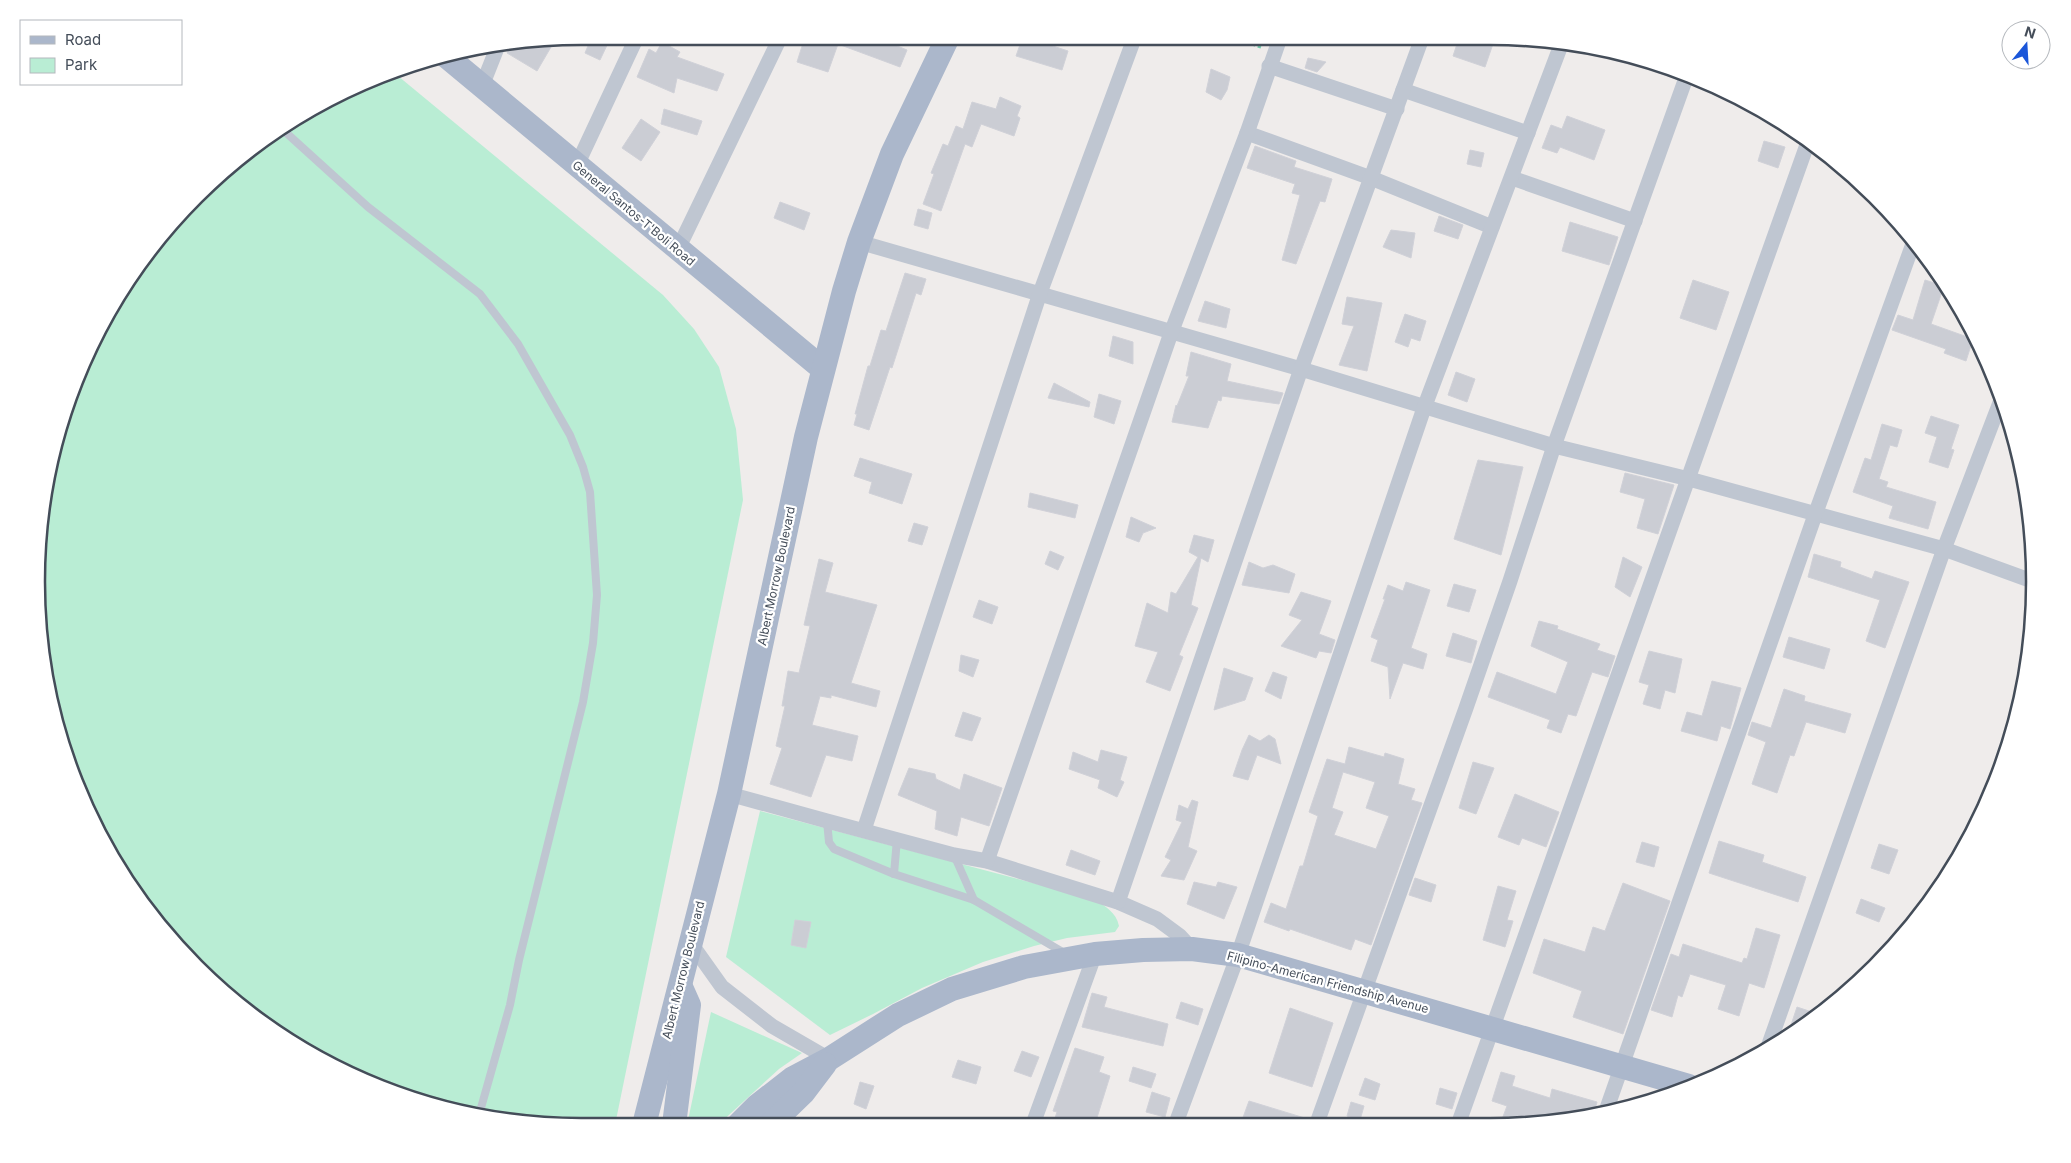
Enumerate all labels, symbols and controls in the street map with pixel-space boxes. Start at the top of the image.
legend [20,20,182,85]
north arrow [2001,20,2051,70]
text: N [2022,22,2038,42]
text: Road [65,30,101,49]
text: Park [65,55,98,74]
street label: General Santos-T'Boli Road [570,157,698,269]
street label: Albert Morrow Boulevard [754,505,798,647]
street label: Albert Morrow Boulevard [659,899,707,1041]
street label: Filipino-American Friendship Avenue [1226,948,1430,1016]

